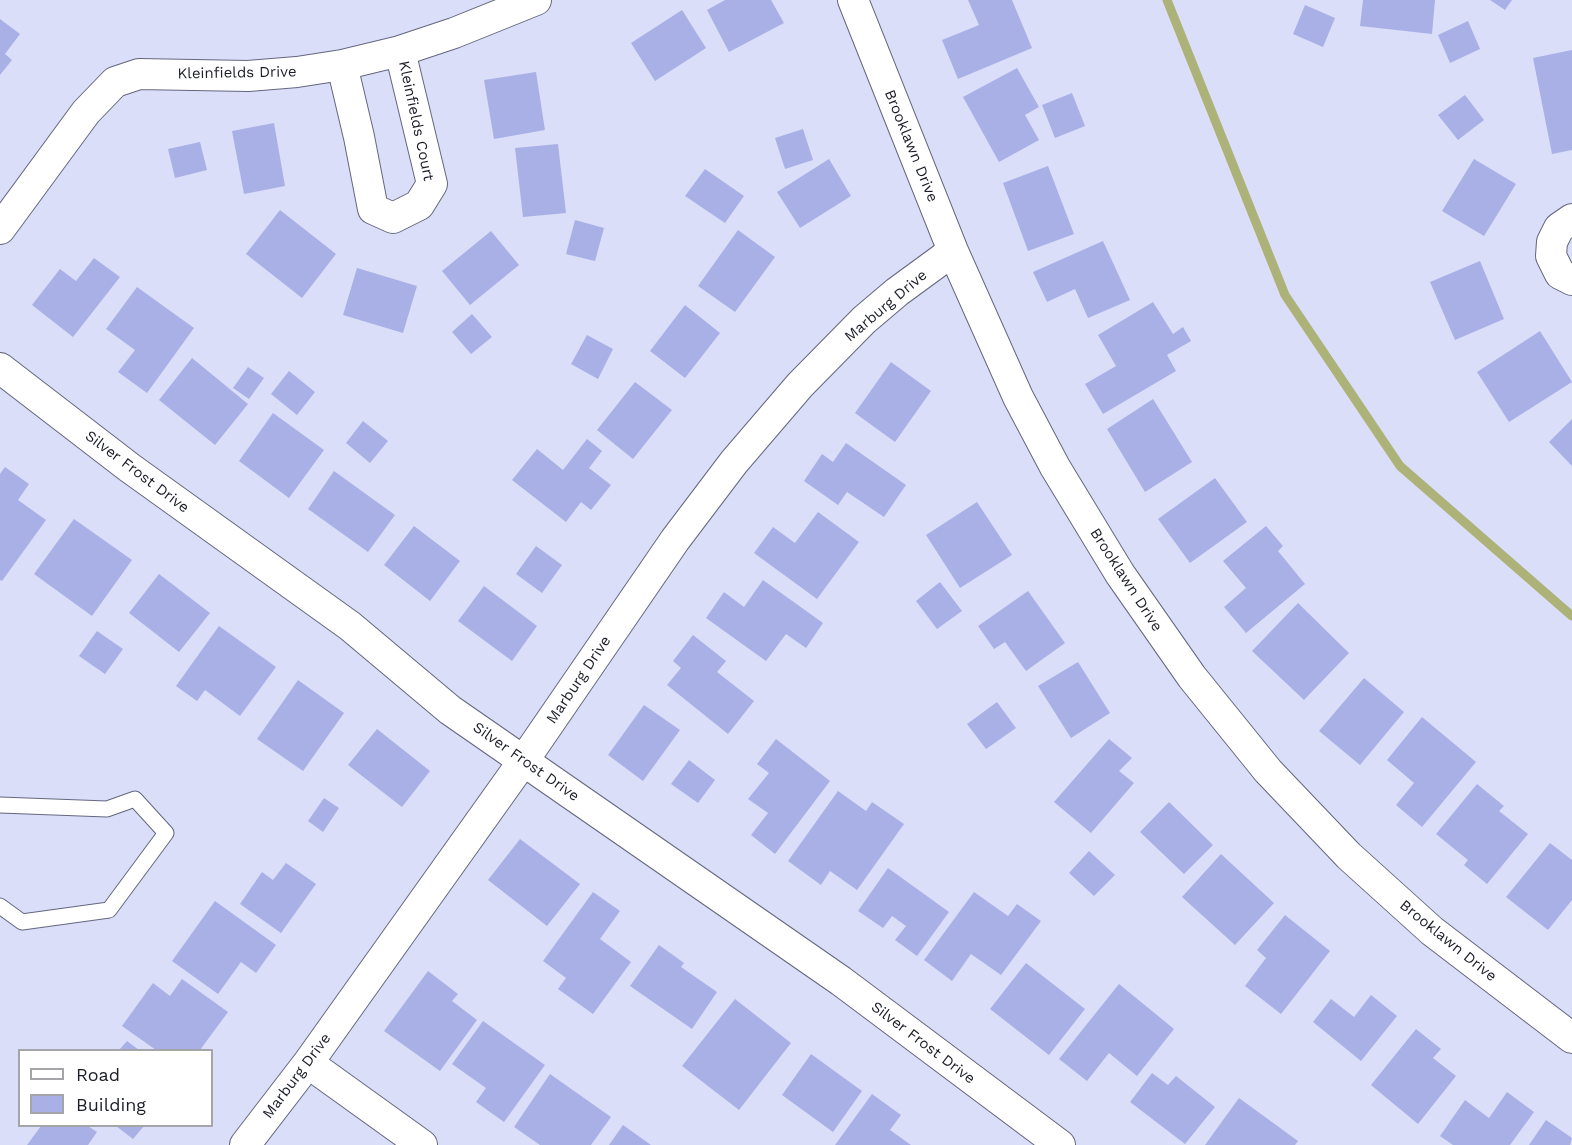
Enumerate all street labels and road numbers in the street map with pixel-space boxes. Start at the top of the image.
street label: Kleinfields Court [394,59,438,183]
street label: Kleinfields Drive [177,63,297,83]
street label: Brooklawn Drive [880,87,942,205]
street label: Marburg Drive [841,266,931,346]
street label: Silver Frost Drive [81,427,193,517]
street label: Brooklawn Drive [1086,525,1166,635]
street label: Marburg Drive [543,633,615,727]
street label: Silver Frost Drive [469,719,583,805]
street label: Brooklawn Drive [1396,896,1500,986]
street label: Silver Frost Drive [867,998,979,1088]
street label: Marburg Drive [259,1030,335,1122]

